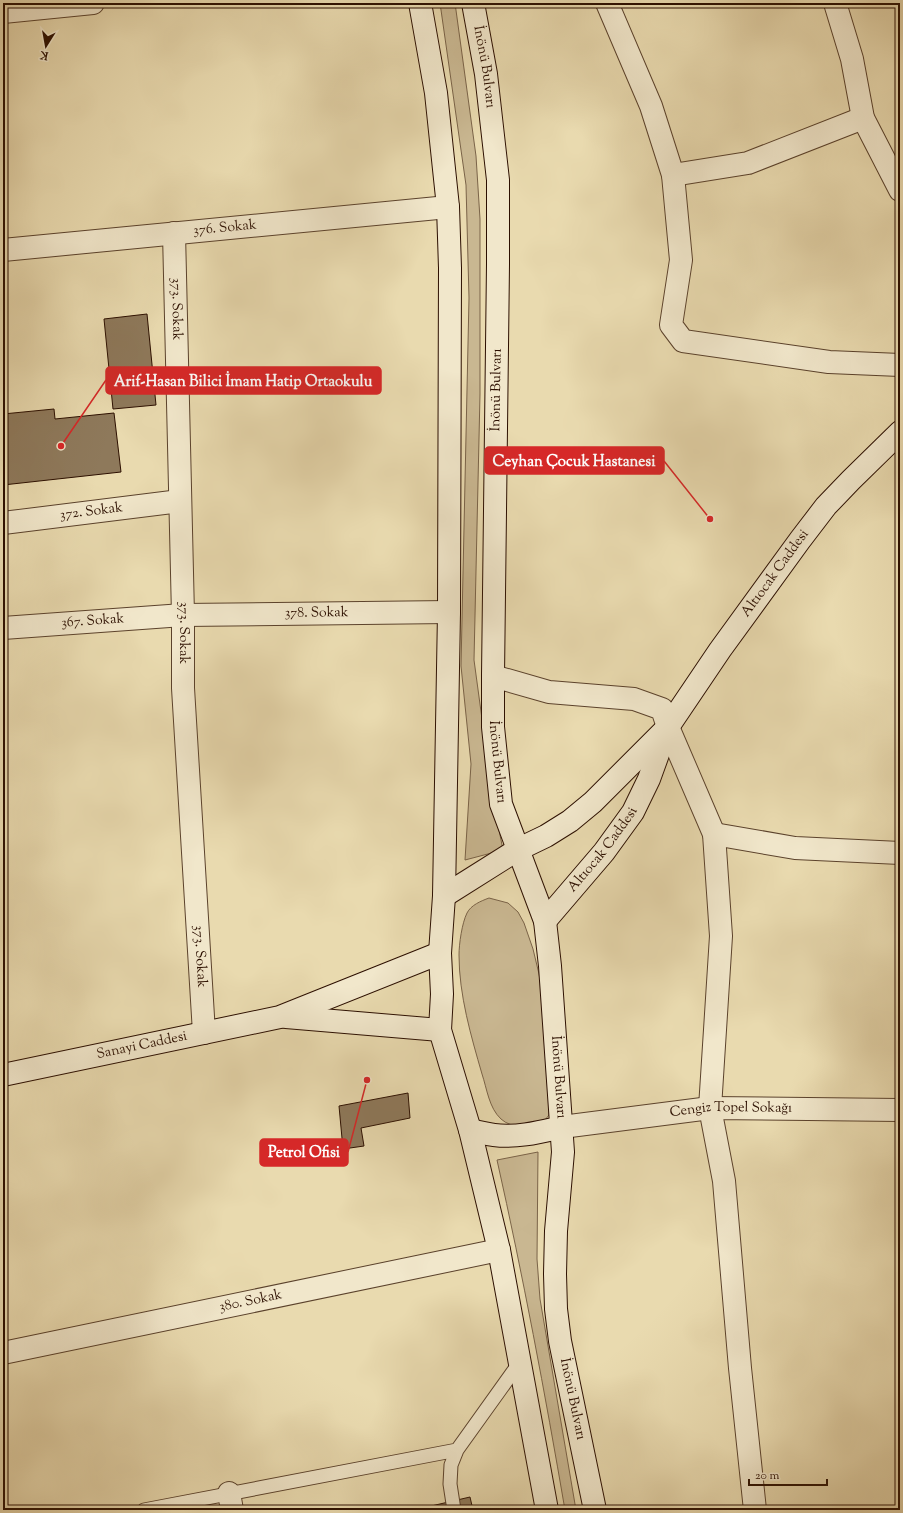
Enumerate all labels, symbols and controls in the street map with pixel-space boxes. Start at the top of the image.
street label: İnönü Bulvarı [467,24,500,109]
north arrow [26,26,66,66]
text: K [39,46,51,64]
street label: 376. Sokak [192,216,258,242]
street label: 373. Sokak [165,277,187,341]
street label: İnönü Bulvarı [486,348,508,432]
callout: Arif-Hasan Bilici İmam Hatip Ortaokulu [106,367,381,394]
text: Arif-Hasan Bilici İmam Hatip Ortaokulu [114,370,373,393]
callout: Ceyhan Çocuk Hastanesi [485,447,664,474]
text: Ceyhan Çocuk Hastanesi [493,452,656,473]
street label: 372. Sokak [59,498,124,526]
street label: Altıocak Caddesi [737,526,814,622]
street label: 373. Sokak [173,601,193,665]
street label: 378. Sokak [285,603,349,624]
street label: 367. Sokak [61,609,125,634]
street label: İnönü Bulvarı [483,721,511,804]
street label: Altıocak Caddesi [563,804,644,897]
street label: 373. Sokak [187,925,211,989]
street label: Sanayi Caddesi [95,1027,189,1065]
street label: İnönü Bulvarı [545,1035,571,1119]
street label: Cengiz Topel Sokağı [669,1098,792,1123]
callout: Petrol Ofisi [260,1139,348,1166]
text: Petrol Ofisi [268,1143,341,1164]
street label: 380. Sokak [217,1285,284,1318]
street label: İnönü Bulvarı [554,1356,590,1442]
scale bar [749,1461,827,1487]
text: 20 m [755,1467,780,1485]

